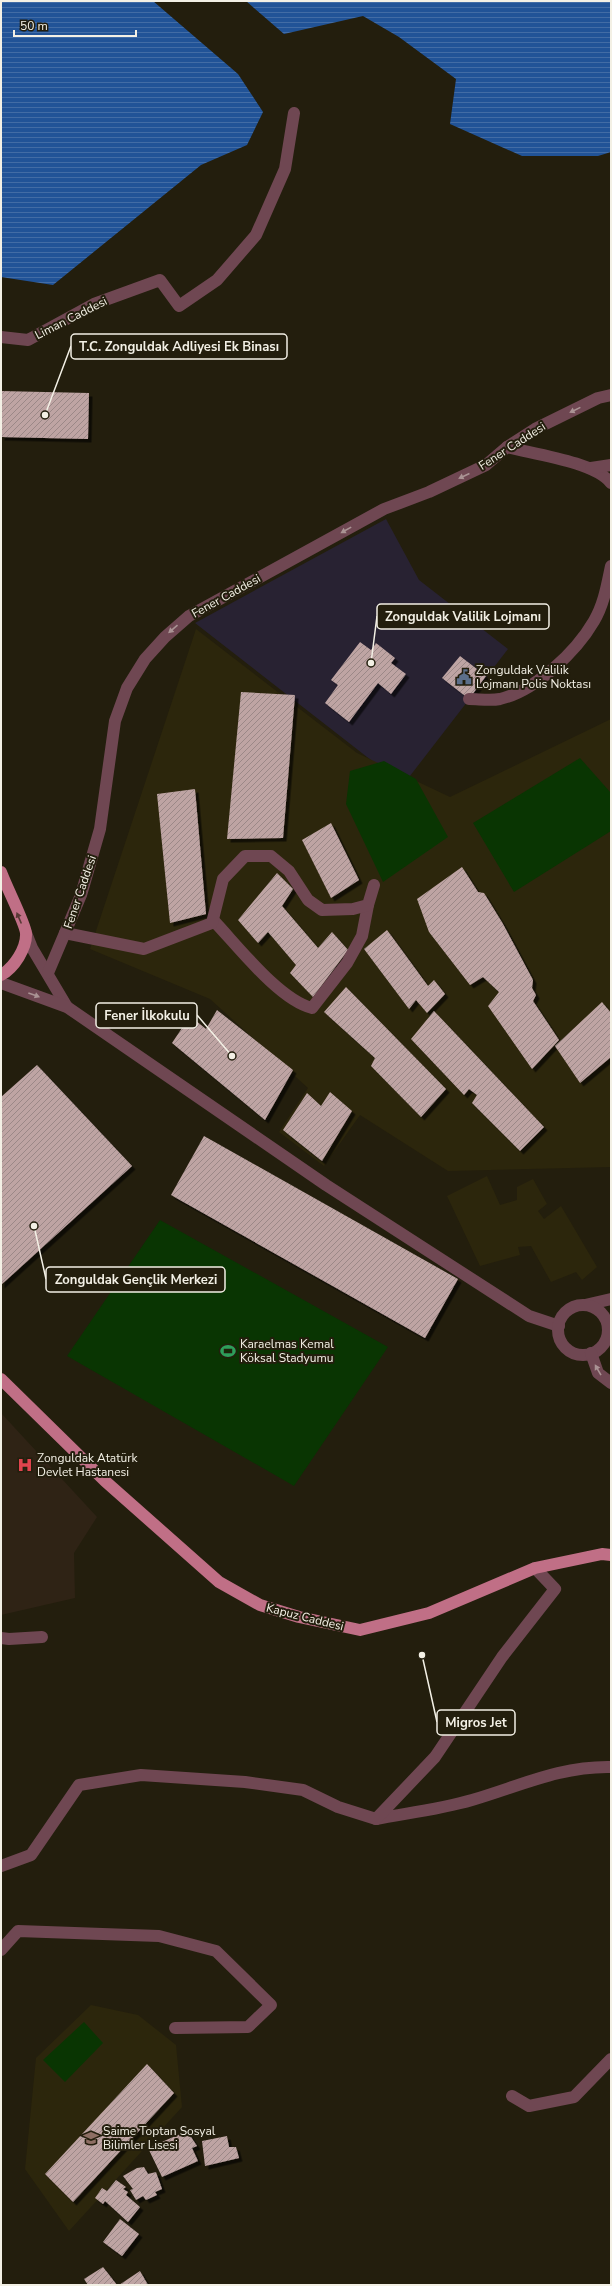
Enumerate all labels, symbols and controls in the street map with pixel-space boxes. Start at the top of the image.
scale bar [14,12,136,38]
text: 50 m [20,18,48,34]
street label: Liman Caddesi [32,293,110,343]
callout: T.C. Zonguldak Adliyesi Ek Binası [71,334,287,359]
text: T.C. Zonguldak Adliyesi Ek Binası [79,338,279,356]
one-way arrow [569,407,581,413]
street label: Fener Caddesi [476,418,548,474]
one-way arrow [458,472,470,479]
one-way arrow [340,526,352,533]
street label: Fener Caddesi [189,570,263,622]
callout: Zonguldak Valilik Lojmanı [377,604,549,629]
text: Zonguldak Valilik Lojmanı [385,608,541,626]
one-way arrow [168,625,178,634]
place label: Zonguldak Valilik Lojmanı Polis Noktası [476,662,591,692]
public building icon: Zonguldak Valilik Lojmanı Polis Noktası [455,668,473,686]
street label: Fener Caddesi [60,853,100,931]
one-way arrow [16,911,22,923]
one-way arrow [28,993,40,999]
callout: Fener İlkokulu [96,1003,197,1028]
text: Fener İlkokulu [104,1007,190,1025]
callout: Zonguldak Gençlik Merkezi [46,1267,225,1292]
text: Zonguldak Gençlik Merkezi [55,1271,217,1289]
place label: Karaelmas Kemal Köksal Stadyumu [240,1336,334,1366]
sports icon: Karaelmas Kemal Köksal Stadyumu [219,1342,237,1360]
one-way arrow [595,1364,602,1376]
place label: Zonguldak Atatürk Devlet Hastanesi [37,1450,138,1480]
hospital icon: Zonguldak Atatürk Devlet Hastanesi [16,1456,34,1474]
street label: Kapuz Caddesi [265,1600,345,1634]
callout: Migros Jet [437,1710,515,1735]
text: Migros Jet [445,1714,508,1732]
place label: Saime Toptan Sosyal Bilimler Lisesi [103,2123,216,2153]
school or university icon: Saime Toptan Sosyal Bilimler Lisesi [82,2129,100,2147]

